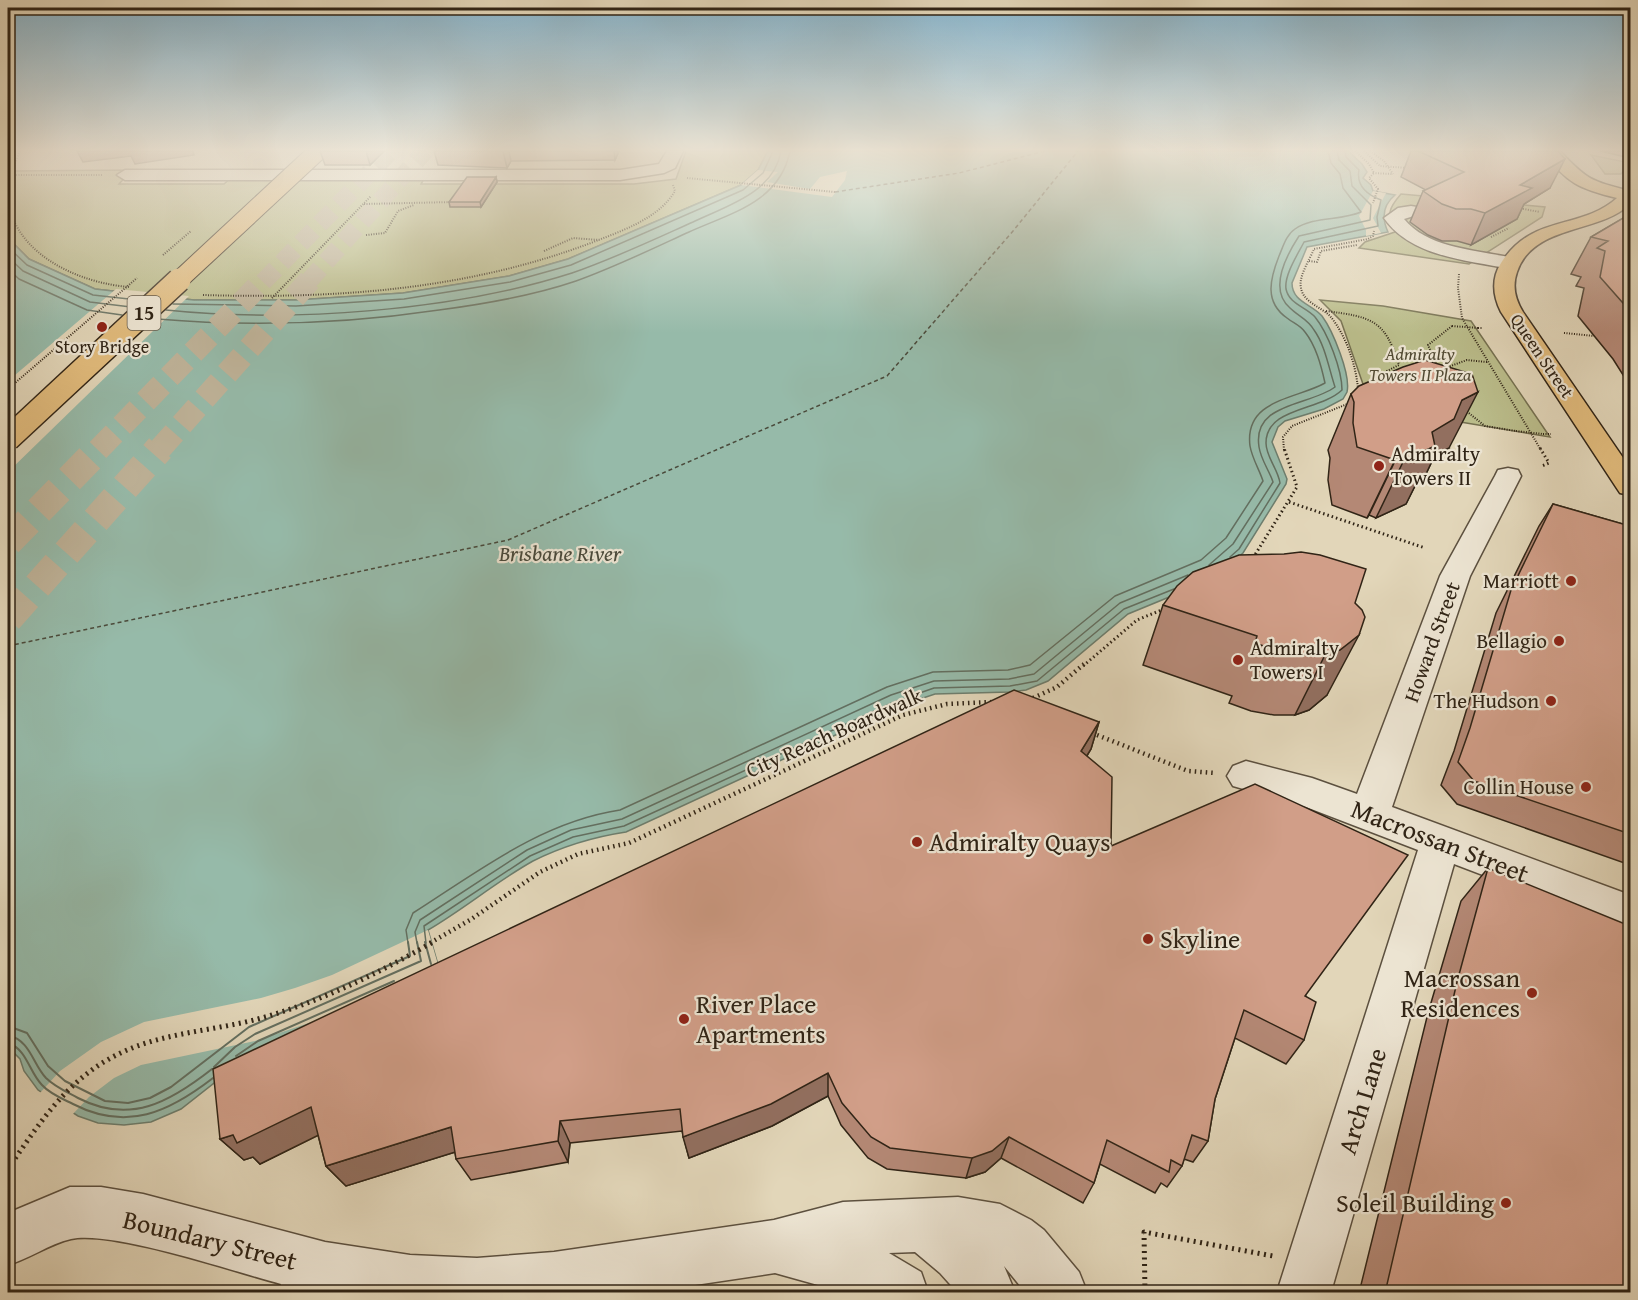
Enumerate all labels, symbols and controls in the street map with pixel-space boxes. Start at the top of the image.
road number: 15 [128,296,160,330]
street label: Queen Street [1504,308,1581,404]
marker: Story Bridge [95,320,109,334]
place label: Story Bridge [55,333,149,360]
park label: Admiralty Towers II Plaza [1369,340,1472,388]
place label: Admiralty Towers II [1391,438,1481,493]
marker: Admiralty Towers II [1372,459,1386,473]
water label: Brisbane River [498,537,622,569]
place label: Marriott [1483,565,1560,596]
marker: Marriott [1564,574,1578,588]
street label: Howard Street [1395,577,1468,706]
place label: Bellagio [1476,625,1547,656]
place label: Admiralty Towers I [1250,632,1340,687]
marker: Bellagio [1552,634,1566,648]
marker: Admiralty Towers I [1231,653,1245,667]
street label: City Reach Boardwalk [741,680,927,785]
place label: The Hudson [1434,685,1539,716]
marker: The Hudson [1544,694,1558,708]
place label: Collin House [1464,771,1574,802]
marker: Collin House [1579,780,1593,794]
street label: Macrossan Street [1346,789,1535,892]
place label: Admiralty Quays [929,822,1111,861]
marker: Admiralty Quays [910,835,924,849]
place label: Skyline [1160,919,1240,958]
marker: Skyline [1141,932,1155,946]
place label: Macrossan Residences [1400,958,1520,1027]
place label: River Place Apartments [696,984,826,1053]
marker: Macrossan Residences [1525,986,1539,1000]
marker: River Place Apartments [677,1012,691,1026]
street label: Arch Lane [1327,1043,1396,1159]
place label: Soleil Building [1336,1183,1494,1222]
marker: Soleil Building [1499,1196,1513,1210]
street label: Boundary Street [119,1199,301,1280]

